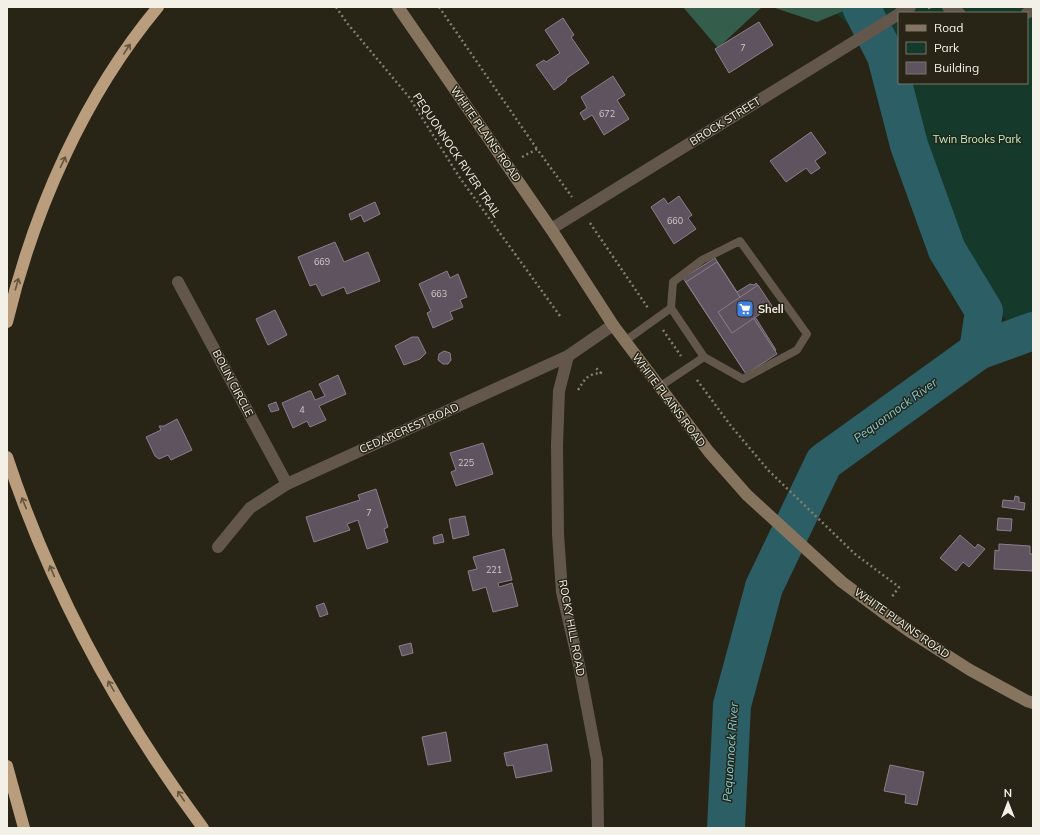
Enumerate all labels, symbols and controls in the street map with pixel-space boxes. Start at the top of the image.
legend [898,12,1028,84]
text: Road [934,20,963,35]
text: Park [934,40,960,55]
house number: 7 [740,42,746,53]
one-way arrow [122,44,131,55]
text: Building [934,60,979,75]
street label: WHITE PLAINS ROAD [448,83,524,185]
street label: PEQUONNOCK RIVER TRAIL [410,90,504,220]
street label: BROCK STREET [687,93,763,148]
house number: 672 [599,108,615,119]
park label: Twin Brooks Park [933,132,1022,146]
one-way arrow [59,157,67,169]
house number: 660 [667,215,683,226]
house number: 669 [314,256,330,267]
one-way arrow [14,278,21,291]
house number: 663 [431,288,447,299]
supermarket icon: Shell [735,299,755,319]
place label: Shell [758,302,784,316]
street label: BOLIN CIRCLE [209,347,257,419]
street label: WHITE PLAINS ROAD [629,350,709,450]
water label: Pequonnock River [850,374,940,445]
street label: CEDARCREST ROAD [357,400,461,456]
house number: 4 [299,404,305,415]
house number: 225 [458,457,475,468]
one-way arrow [19,497,27,509]
house number: 7 [366,507,372,518]
house number: 221 [486,564,502,575]
one-way arrow [48,565,55,577]
street label: ROCKY HILL ROAD [556,579,588,677]
street label: WHITE PLAINS ROAD [851,585,953,661]
one-way arrow [107,680,115,692]
water label: Pequonnock River [719,701,741,802]
north arrow [988,783,1028,823]
text: N [1004,786,1012,800]
one-way arrow [176,791,185,802]

